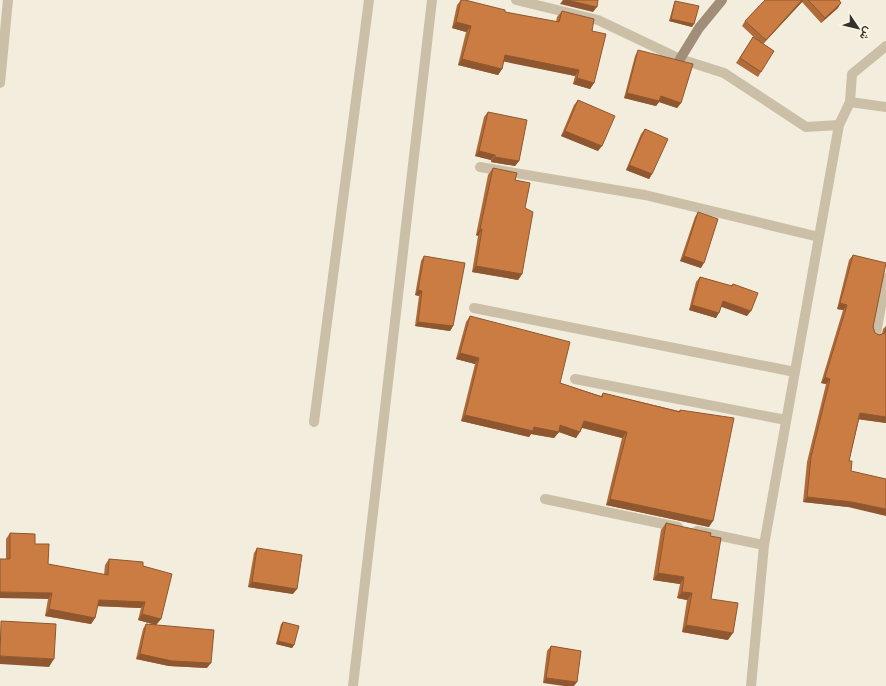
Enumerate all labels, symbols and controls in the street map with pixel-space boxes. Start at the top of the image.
north arrow [838,8,878,48]
text: ش [857,24,876,43]

